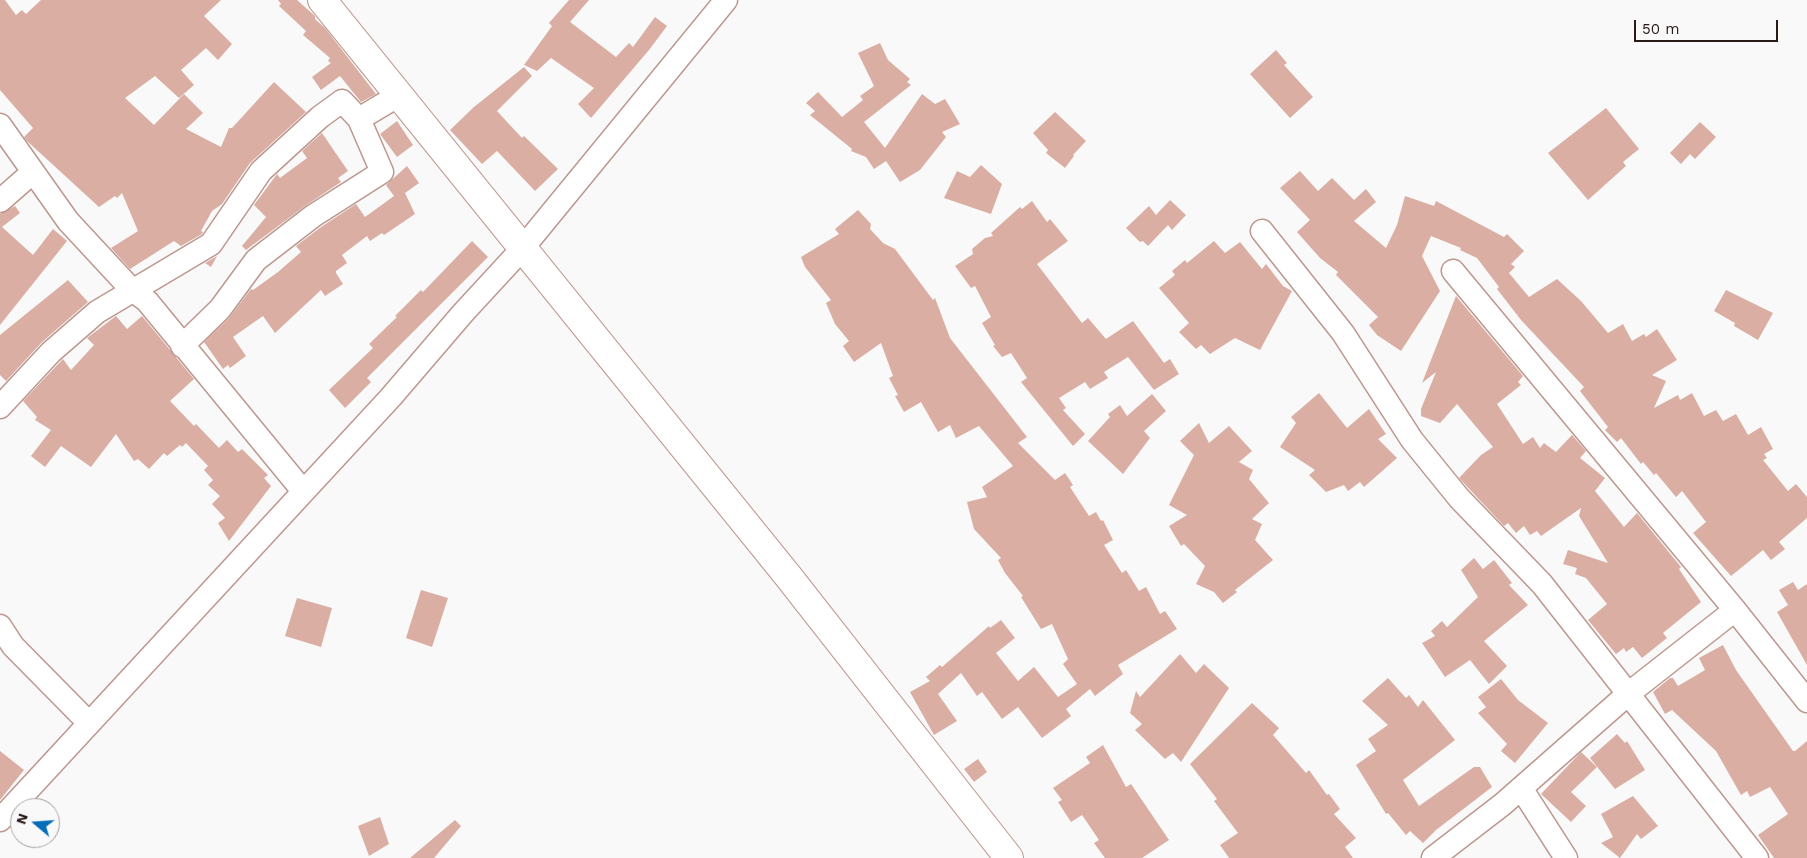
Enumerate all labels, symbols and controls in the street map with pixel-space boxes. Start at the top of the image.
scale bar [1637,10,1781,42]
text: 50 m [1642,20,1679,38]
north arrow [10,798,60,848]
text: N [12,811,31,826]

